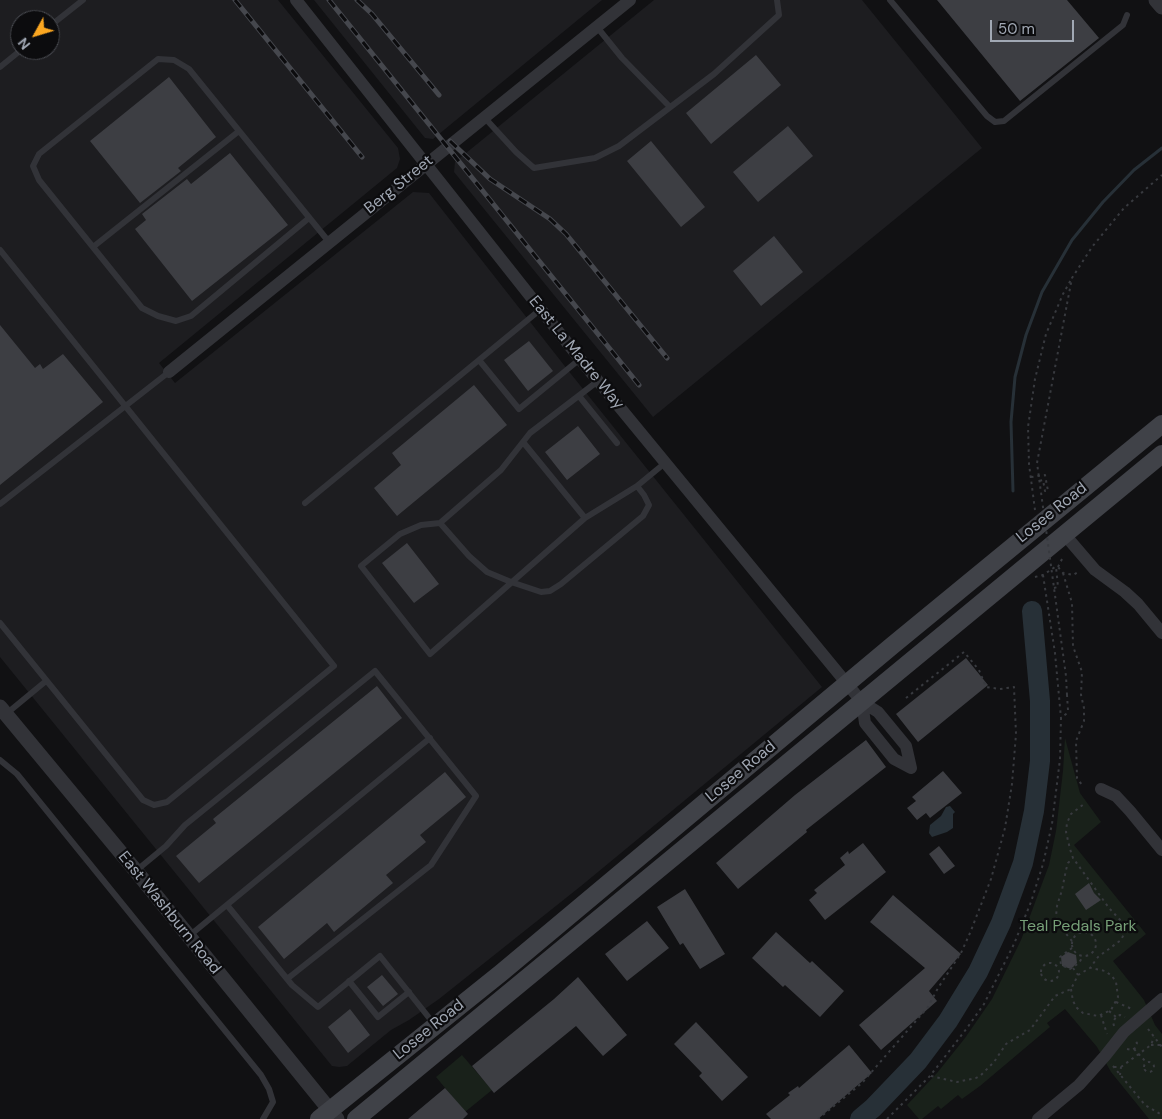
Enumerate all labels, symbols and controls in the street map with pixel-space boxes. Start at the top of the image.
north arrow [10,10,60,60]
scale bar [992,10,1076,42]
text: 50 m [998,19,1035,39]
text: N [14,34,34,53]
street label: Berg Street [361,151,437,219]
street label: East La Madre Way [524,292,628,414]
street label: Losee Road [1013,479,1091,547]
street label: Losee Road [702,737,780,807]
street label: East Washburn Road [114,848,224,978]
park label: Teal Pedals Park [1019,917,1137,937]
street label: Losee Road [390,996,468,1064]

